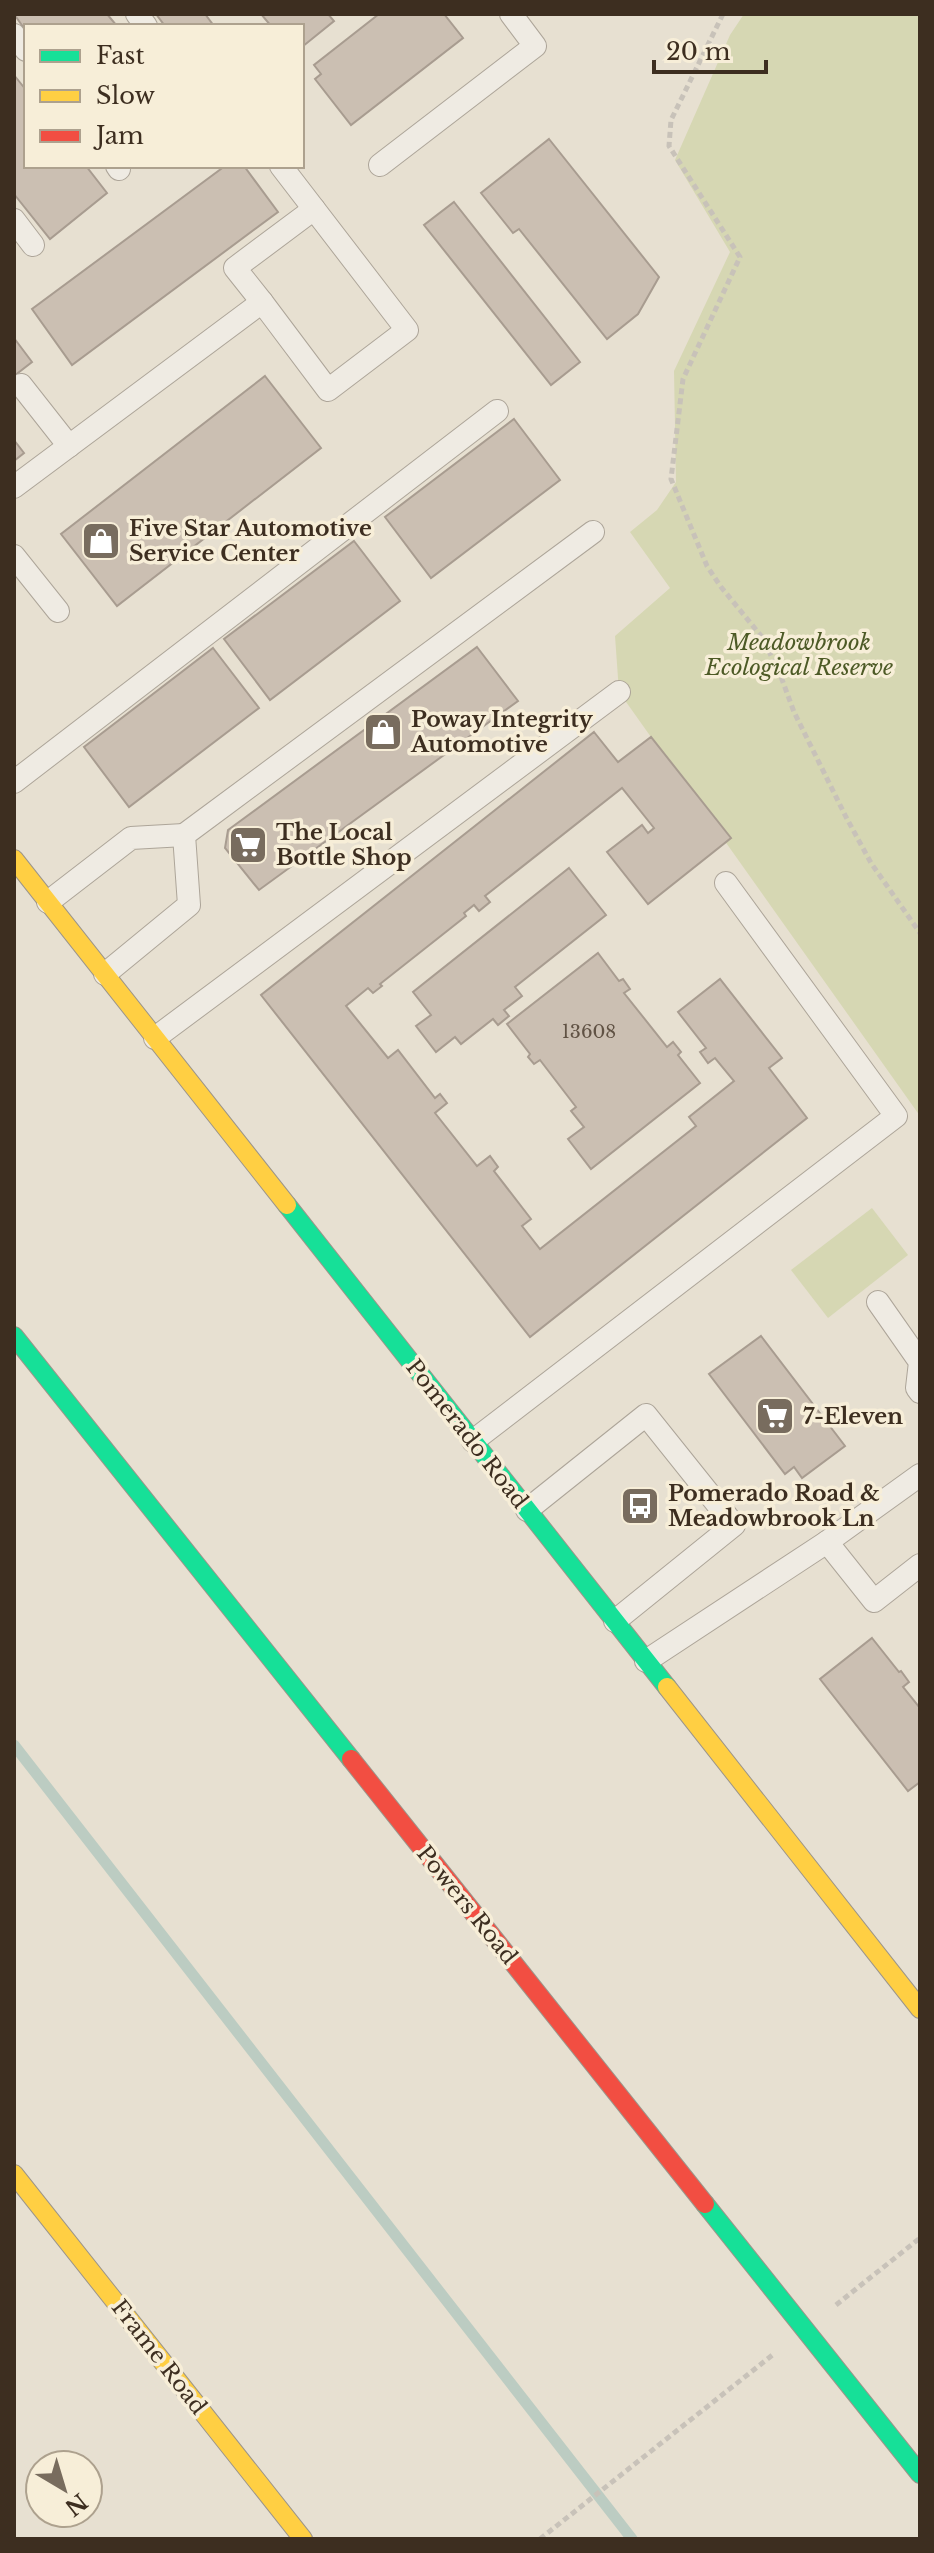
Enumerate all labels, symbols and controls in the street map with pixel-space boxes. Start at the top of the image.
legend [24,24,304,168]
scale bar [654,24,766,74]
text: 20 m [666,37,731,66]
text: Fast [96,41,144,70]
text: Slow [96,81,155,110]
text: Jam [93,121,144,150]
place label: Five Star Automotive Service Center [129,515,372,567]
shop icon: Five Star Automotive Service Center [80,520,122,562]
park label: Meadowbrook Ecological Reserve [704,629,893,681]
place label: Poway Integrity Automotive [410,706,594,758]
shop icon: Poway Integrity Automotive [362,711,404,753]
place label: The Local Bottle Shop [276,819,412,871]
supermarket icon: The Local Bottle Shop [227,824,269,866]
house number: 13608 [562,1021,616,1043]
street label: Pomerado Road [400,1354,534,1514]
supermarket icon: 7-Eleven [754,1395,796,1437]
place label: 7-Eleven [803,1403,903,1430]
place label: Pomerado Road & Meadowbrook Ln [668,1480,880,1532]
bus stop icon: Pomerado Road & Meadowbrook Ln [619,1485,661,1527]
street label: Powers Road [411,1840,523,1970]
street label: Frame Road [106,2294,212,2420]
north arrow [24,2449,104,2529]
text: N [59,2487,92,2522]

